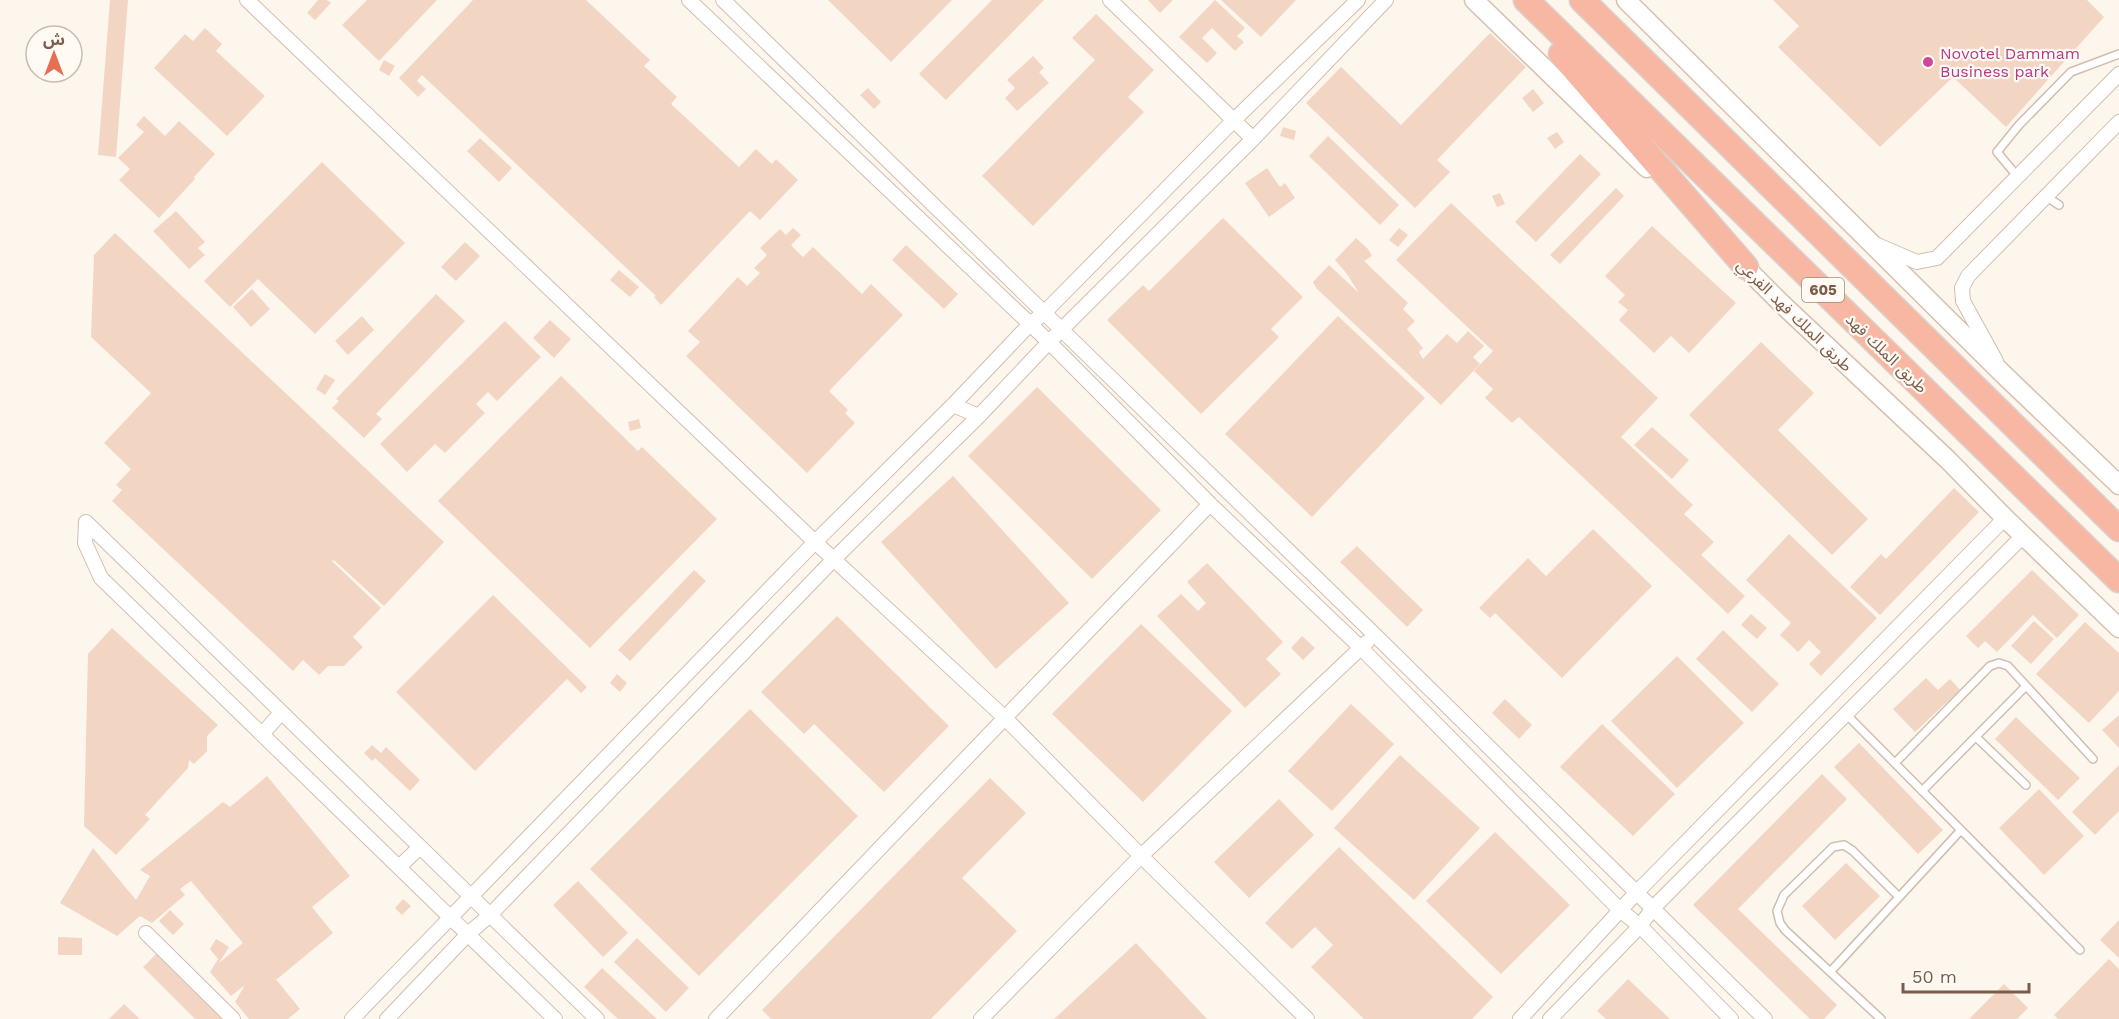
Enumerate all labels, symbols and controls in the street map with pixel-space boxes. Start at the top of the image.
north arrow [24,24,84,84]
text: ش [43,30,65,49]
place label: Novotel Dammam Business park [1940,44,2080,81]
marker: Novotel Dammam Business park [1921,55,1935,69]
street label: طريق الملك فهد الفرعي [1731,255,1856,377]
road number: 605 [1802,278,1844,302]
street label: طريق الملك فهد [1841,310,1931,398]
scale bar [1903,956,2029,994]
text: 50 m [1912,966,1957,987]

